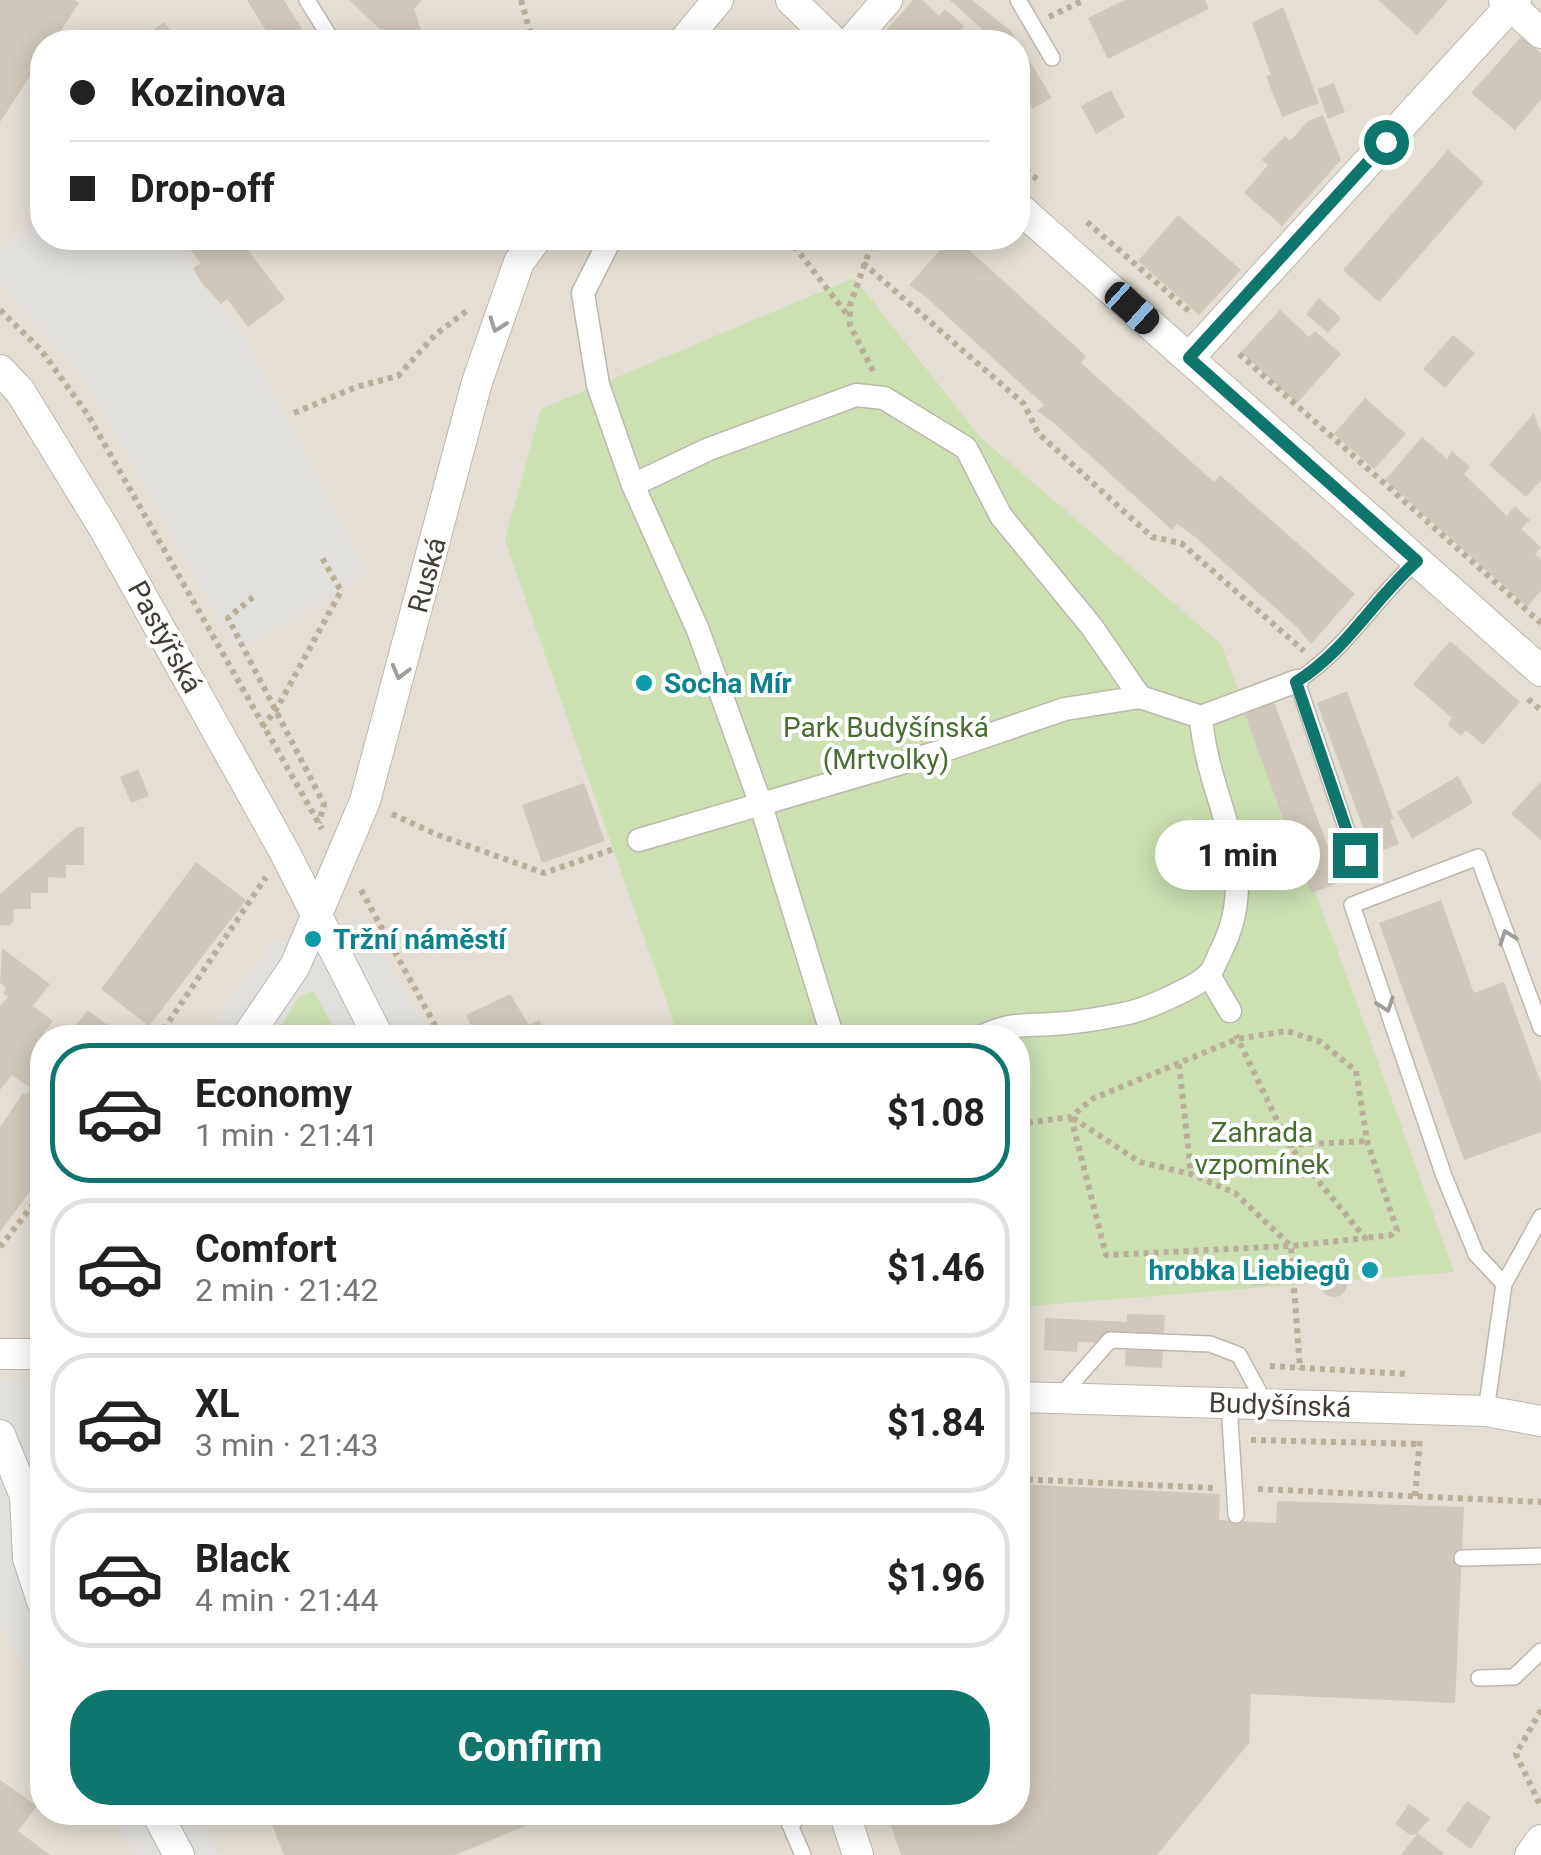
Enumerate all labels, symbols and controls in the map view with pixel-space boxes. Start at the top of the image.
text: Kozinova [130,71,286,115]
route start [1364,120,1409,165]
text: Drop-off [130,167,275,211]
car [1100,277,1164,339]
one-way arrow [488,316,509,333]
street label: Ruská [401,534,453,616]
street label: Pastýřská [121,575,209,699]
one-way arrow [391,663,412,680]
place label: Socha Mír [664,667,792,700]
marker: Socha Mír [633,672,655,694]
park label: Park Budyšínská (Mrtvolky) [783,711,989,776]
callout: 1 min [1155,820,1320,890]
route end [1333,833,1378,878]
text: 1 min [1197,836,1278,874]
place label: Tržní náměstí [333,923,507,956]
marker: Tržní náměstí [302,928,324,950]
one-way arrow [1498,929,1519,946]
one-way arrow [1374,995,1395,1012]
icon: car [75,1068,165,1158]
text: Economy [195,1072,352,1116]
text: $1.08 [887,1091,985,1135]
text: 1 min · 21:41 [195,1116,378,1154]
park label: Zahrada vzpomínek [1194,1116,1330,1181]
icon: car [75,1223,165,1313]
text: Comfort [195,1227,337,1271]
text: $1.46 [887,1246,985,1290]
place label: hrobka Liebiegů [1148,1254,1350,1287]
marker: hrobka Liebiegů [1359,1259,1381,1281]
text: 2 min · 21:42 [195,1271,378,1309]
icon: car [75,1378,165,1468]
text: XL [195,1382,240,1426]
street label: Budyšínská [1208,1386,1352,1424]
text: $1.84 [887,1401,985,1445]
text: 3 min · 21:43 [195,1426,378,1464]
icon: car [75,1533,165,1623]
text: Black [195,1537,290,1581]
text: $1.96 [887,1556,985,1600]
text: 4 min · 21:44 [195,1581,378,1619]
button: Confirm [70,1690,990,1805]

